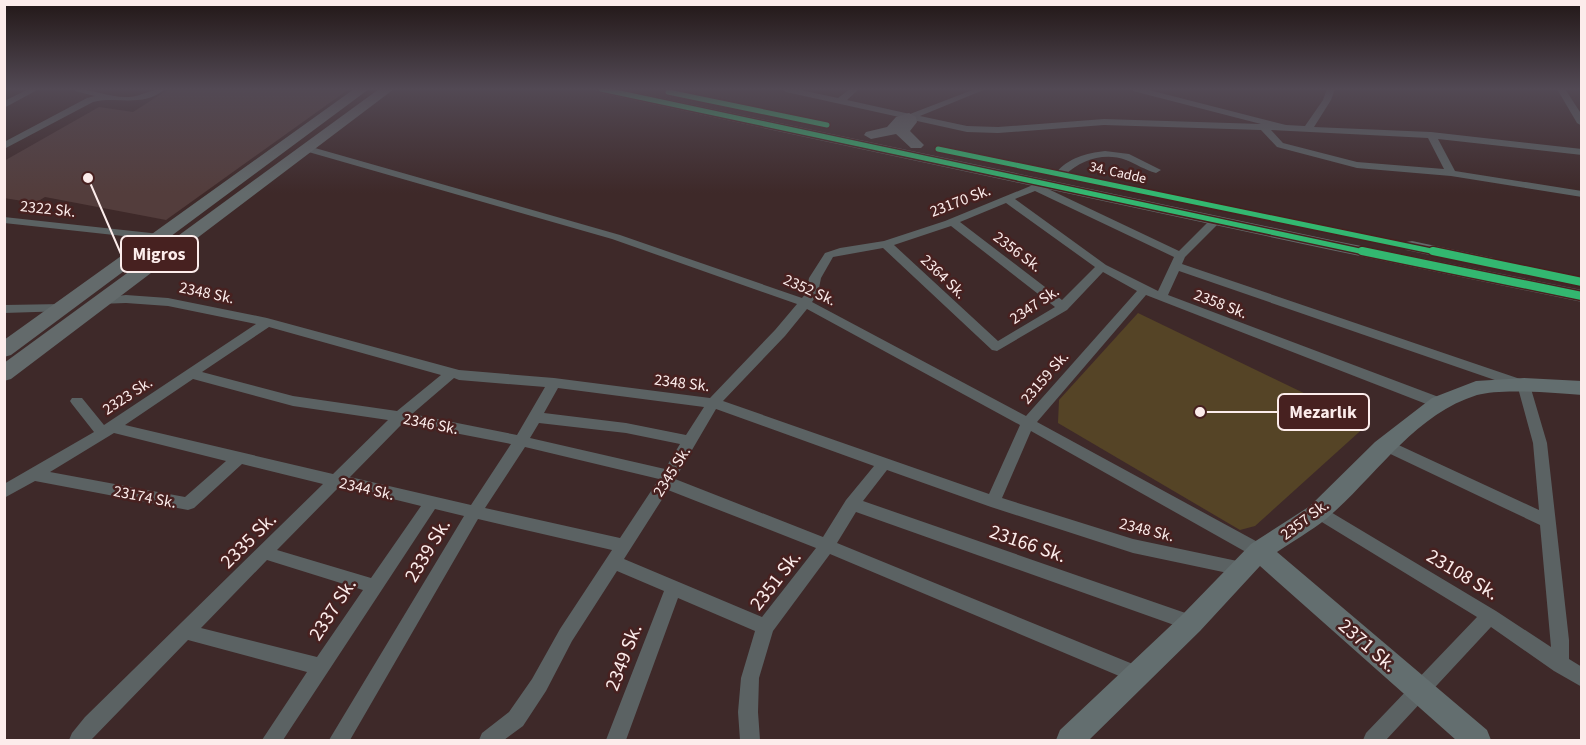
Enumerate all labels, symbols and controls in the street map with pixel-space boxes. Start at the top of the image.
street label: 34. Cadde [1087,157,1148,189]
street label: 23170 Sk. [927,179,994,223]
street label: 2322 Sk. [19,195,77,223]
street label: 2356 Sk. [989,226,1046,277]
callout: Migros [121,236,198,272]
text: Migros [132,242,186,267]
street label: 2364 Sk. [916,249,971,304]
street label: 2352 Sk. [780,269,839,311]
street label: 2348 Sk. [177,276,236,310]
street label: 2347 Sk. [1005,280,1064,330]
street label: 2358 Sk. [1191,284,1251,324]
street label: 23159 Sk. [1016,346,1074,409]
street label: 2348 Sk. [653,369,711,397]
street label: 2323 Sk. [98,371,157,420]
callout: Mezarlık [1278,394,1369,430]
text: Mezarlık [1289,400,1357,425]
street label: 2346 Sk. [401,408,460,440]
street label: 2345 Sk. [648,442,696,501]
street label: 2344 Sk. [337,472,396,506]
street label: 23174 Sk. [111,480,178,514]
street label: 2357 Sk. [1276,494,1333,545]
street label: 2335 Sk. [214,506,283,575]
street label: 2339 Sk. [398,513,458,588]
street label: 2348 Sk. [1117,513,1176,547]
street label: 23166 Sk. [986,518,1070,570]
street label: 23108 Sk. [1421,542,1504,607]
street label: 2351 Sk. [743,545,808,617]
street label: 2337 Sk. [302,573,364,646]
street label: 2371 Sk. [1332,612,1403,679]
street label: 2349 Sk. [598,620,649,695]

